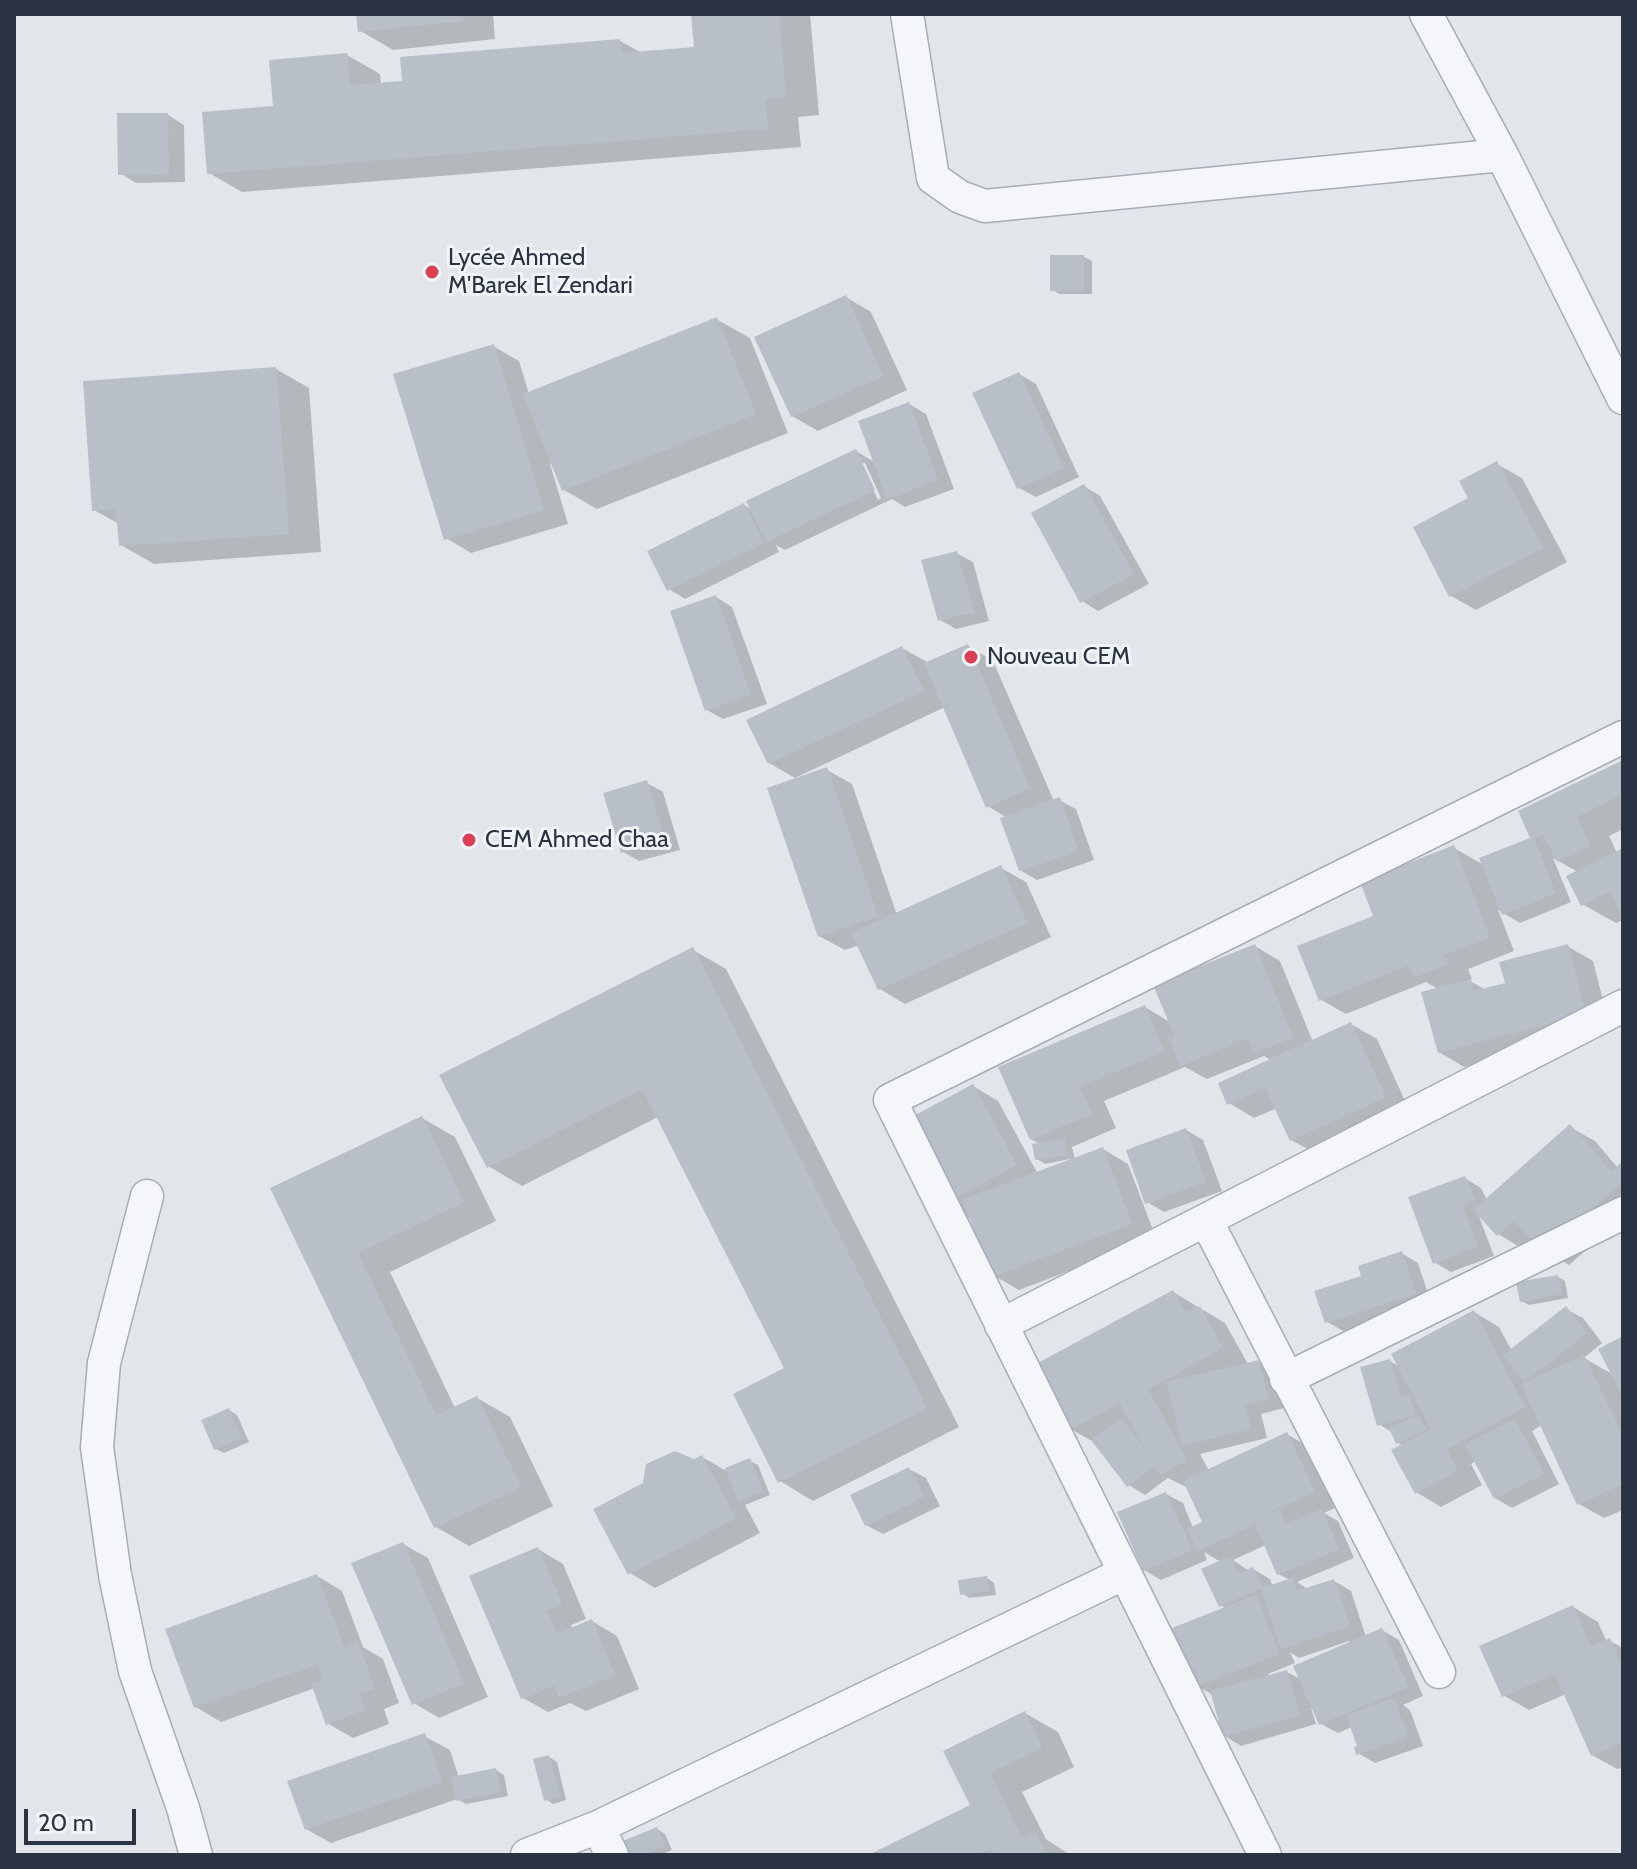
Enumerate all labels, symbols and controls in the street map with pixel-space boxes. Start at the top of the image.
place label: Lycée Ahmed M'Barek El Zendari [448,244,633,300]
marker: Lycée Ahmed M'Barek El Zendari [423,263,441,281]
place label: Nouveau CEM [987,643,1130,671]
marker: Nouveau CEM [962,648,980,666]
place label: CEM Ahmed Chaa [485,826,669,854]
marker: CEM Ahmed Chaa [460,831,478,849]
scale bar [28,1793,140,1843]
text: 20 m [38,1808,94,1837]

